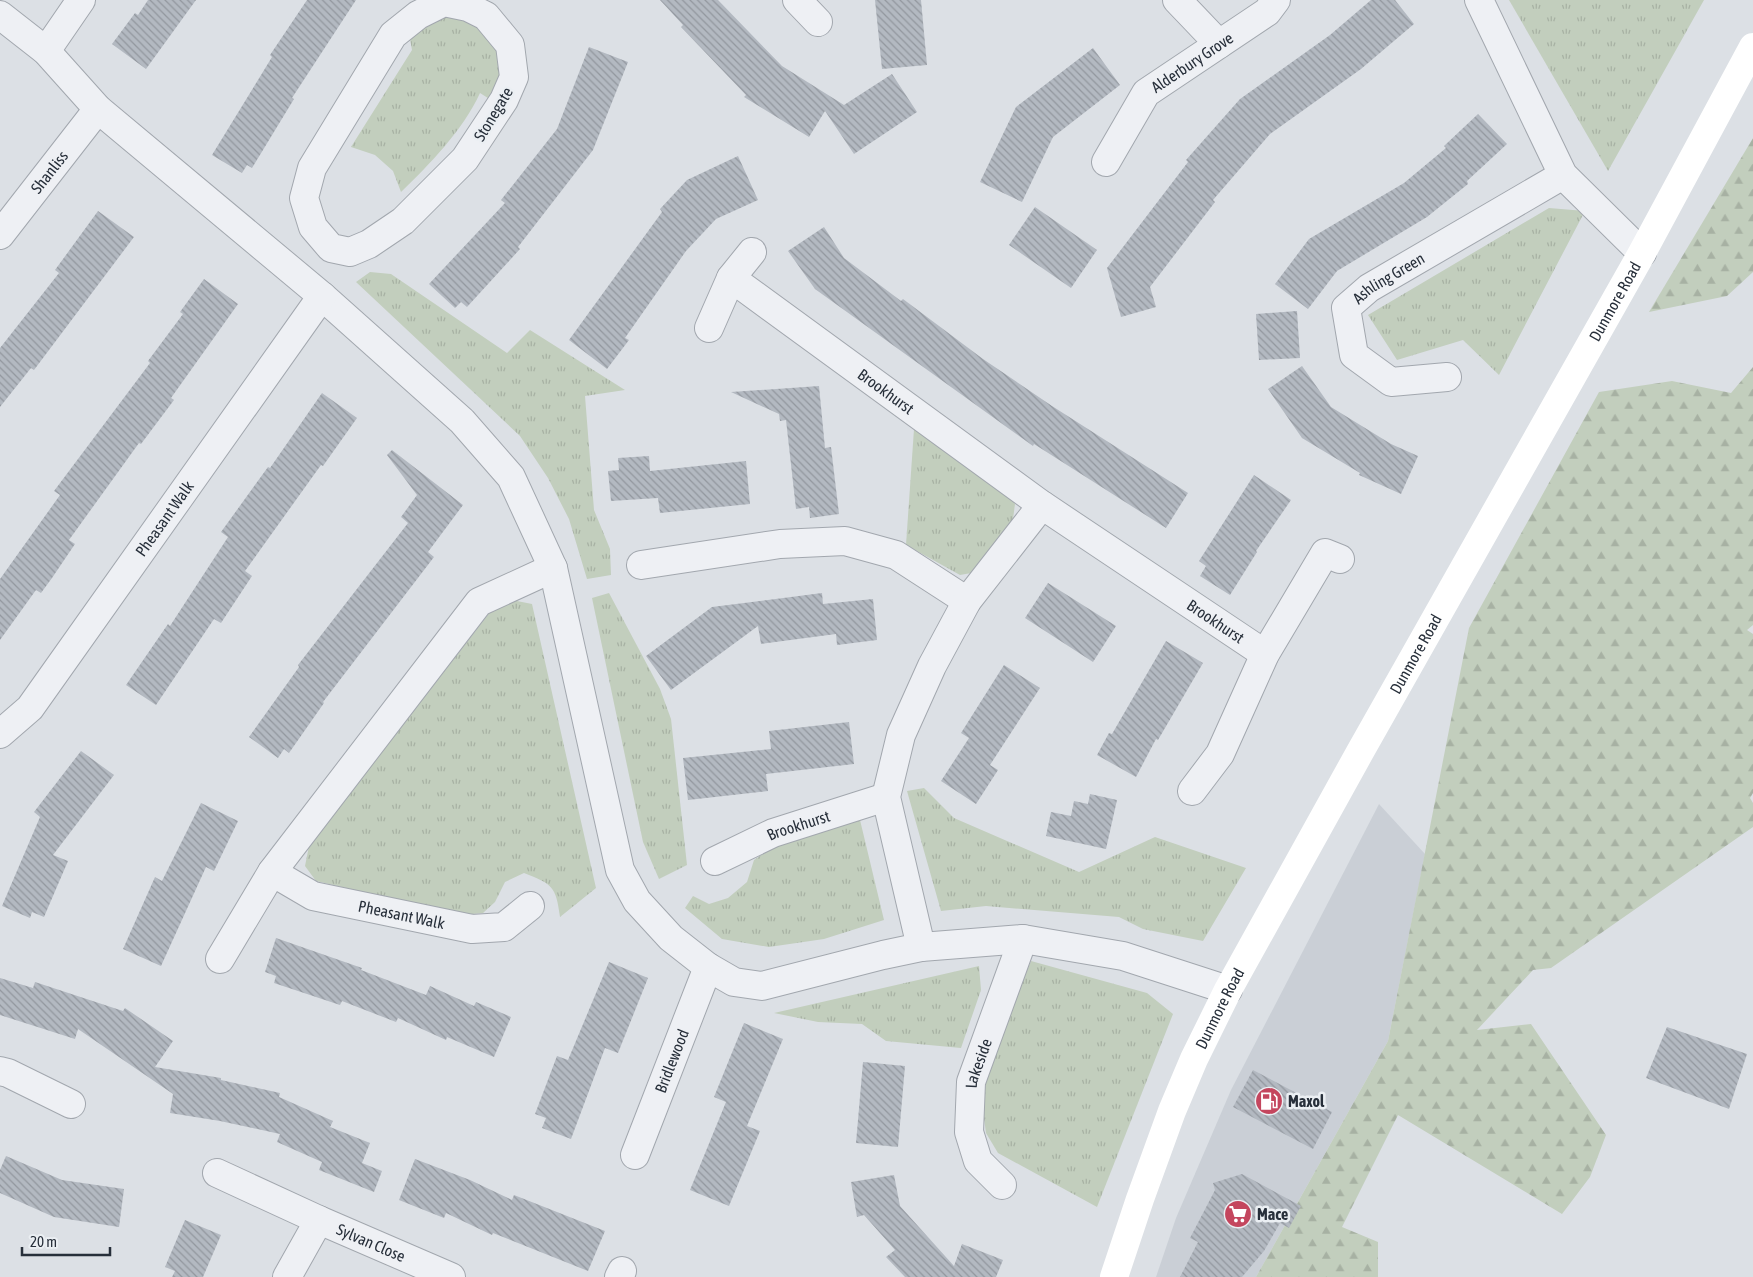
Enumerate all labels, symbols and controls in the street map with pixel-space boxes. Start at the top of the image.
street label: Alderbury Grove [1148,28,1236,96]
street label: Stonegate [470,84,517,145]
street label: Shanliss [27,147,71,197]
street label: Ashling Green [1349,249,1428,307]
street label: Dunmore Road [1585,258,1644,344]
street label: Brookhurst [855,365,918,418]
street label: Pheasant Walk [132,477,197,560]
street label: Brookhurst [1184,596,1248,647]
street label: Dunmore Road [1386,611,1445,697]
street label: Brookhurst [764,806,832,844]
street label: Pheasant Walk [357,897,446,932]
street label: Dunmore Road [1191,965,1247,1052]
street label: Bridlewood [651,1026,692,1095]
street label: Lakeside [962,1036,995,1089]
fuel station icon: Maxol [1254,1086,1284,1116]
place label: Maxol [1288,1092,1325,1110]
supermarket icon: Mace [1223,1199,1253,1229]
place label: Mace [1257,1205,1288,1223]
street label: Sylvan Close [334,1220,408,1265]
scale bar [22,1224,110,1256]
text: 20 m [30,1233,57,1250]

